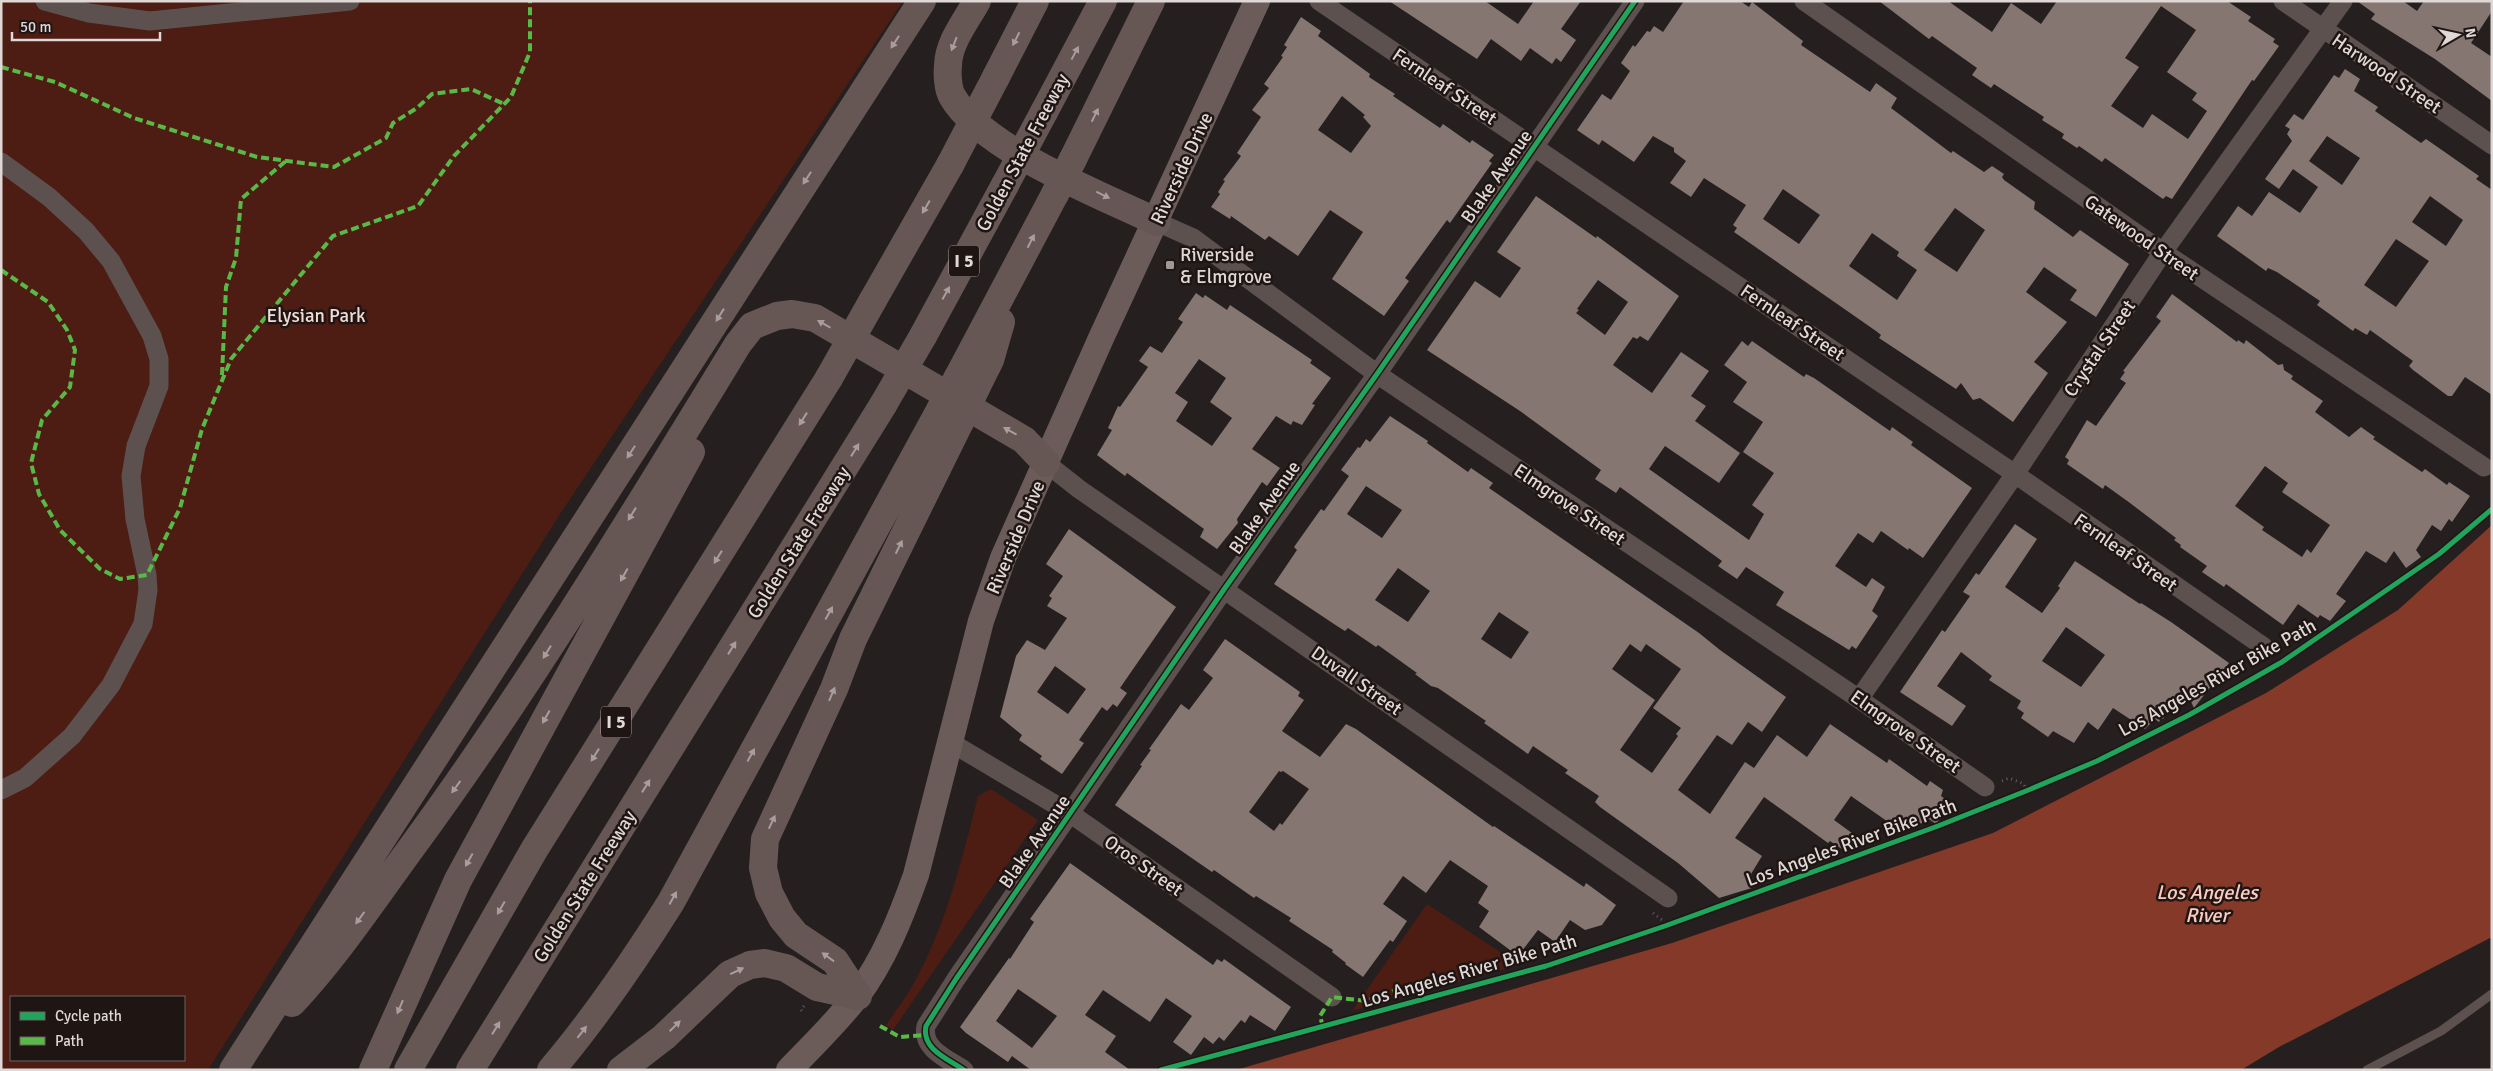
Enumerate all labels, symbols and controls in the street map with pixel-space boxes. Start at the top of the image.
scale bar [12,10,160,42]
north arrow [2433,10,2483,60]
text: 50 m [20,18,51,36]
text: N [2461,27,2480,39]
street label: Harwood Street [2327,28,2446,119]
one-way arrow [1012,32,1020,46]
one-way arrow [891,36,900,49]
one-way arrow [950,37,958,52]
street label: Fernleaf Street [1388,43,1502,131]
one-way arrow [1071,46,1079,60]
street label: Golden State Freeway [971,69,1075,235]
one-way arrow [1091,108,1099,122]
street label: Riverside Drive [1145,109,1218,228]
street label: Blake Avenue [1456,125,1538,228]
one-way arrow [802,172,812,185]
street label: Gatewood Street [2080,189,2204,286]
one-way arrow [1095,191,1110,199]
one-way arrow [922,200,930,215]
one-way arrow [1027,234,1035,249]
place label: Riverside & Elmgrove [1180,243,1272,289]
road number: I 5 [949,246,979,276]
marker: Riverside & Elmgrove [1164,259,1176,271]
street label: Fernleaf Street [1736,279,1850,367]
one-way arrow [942,286,950,300]
street label: Crystal Street [2059,295,2141,402]
park label: Elysian Park [266,304,366,328]
one-way arrow [715,309,724,322]
one-way arrow [817,319,830,328]
one-way arrow [799,412,808,426]
one-way arrow [1003,427,1016,436]
one-way arrow [851,444,860,457]
one-way arrow [626,445,636,458]
street label: Blake Avenue [1224,456,1306,559]
street label: Elmgrove Street [1509,459,1630,551]
street label: Golden State Freeway [742,462,856,623]
street label: Riverside Drive [981,477,1051,598]
one-way arrow [628,507,637,520]
street label: Fernleaf Street [2069,508,2182,597]
one-way arrow [895,539,903,554]
one-way arrow [713,551,723,564]
one-way arrow [620,567,628,582]
one-way arrow [825,606,833,620]
street label: Los Angeles River Bike Path [2114,613,2321,742]
one-way arrow [728,641,737,654]
street label: Duvall Street [1306,641,1407,721]
one-way arrow [542,645,551,658]
street label: Elmgrove Street [1846,685,1966,779]
one-way arrow [828,687,836,701]
road number: I 5 [601,706,631,738]
one-way arrow [542,711,551,724]
one-way arrow [590,748,599,761]
one-way arrow [747,748,755,763]
one-way arrow [642,779,651,792]
one-way arrow [451,780,461,794]
street label: Blake Avenue [994,790,1076,893]
street label: Los Angeles River Bike Path [1743,794,1960,892]
street label: Golden State Freeway [528,806,642,967]
one-way arrow [768,815,777,830]
street label: Oros Street [1099,830,1188,902]
one-way arrow [465,853,473,867]
water label: Los Angeles River [2156,880,2260,928]
one-way arrow [669,891,677,905]
one-way arrow [497,901,505,916]
one-way arrow [355,911,365,925]
street label: Los Angeles River Bike Path [1359,929,1579,1013]
one-way arrow [821,952,835,962]
one-way arrow [730,967,744,975]
legend [10,996,185,1061]
one-way arrow [395,1000,403,1014]
text: Cycle path [55,1007,122,1025]
one-way arrow [669,1020,681,1032]
one-way arrow [491,1022,500,1035]
one-way arrow [577,1026,587,1039]
text: Path [55,1032,84,1050]

